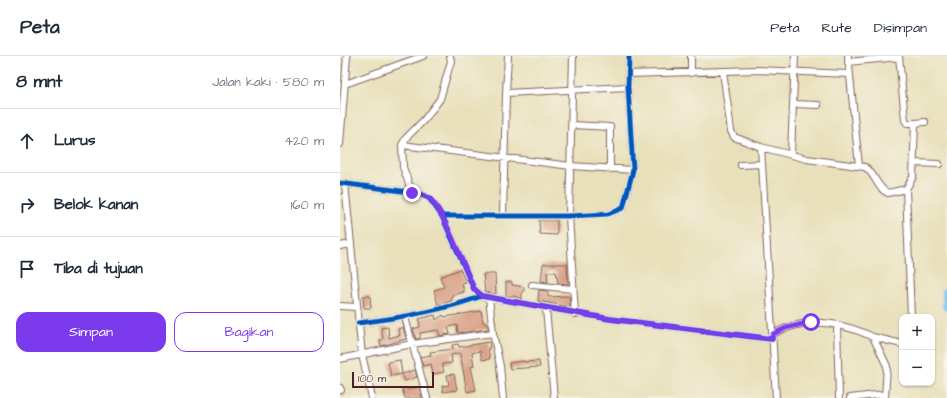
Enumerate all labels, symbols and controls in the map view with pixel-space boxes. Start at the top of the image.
text: Peta [20,14,60,41]
text: Peta [770,18,800,38]
text: Rute [822,18,852,38]
text: Disimpan [874,18,927,38]
text: 8 mnt [16,70,62,94]
text: Jalan kaki · 580 m [212,73,324,91]
icon: ahead [16,130,38,152]
text: Lurus [54,130,95,151]
text: 420 m [284,132,324,150]
route end [403,184,421,202]
icon: right [16,194,38,216]
text: Belok kanan [54,194,138,215]
text: 160 m [291,196,324,214]
icon: arrive [16,258,38,280]
text: Tiba di tujuan [54,258,143,279]
button: Simpan [16,312,166,352]
button: Bagikan [174,312,324,352]
route start [802,313,820,331]
map controls [899,314,935,386]
button: + [899,314,935,350]
button: − [899,350,935,386]
scale bar [352,370,434,389]
text: 100 m [358,371,386,386]

